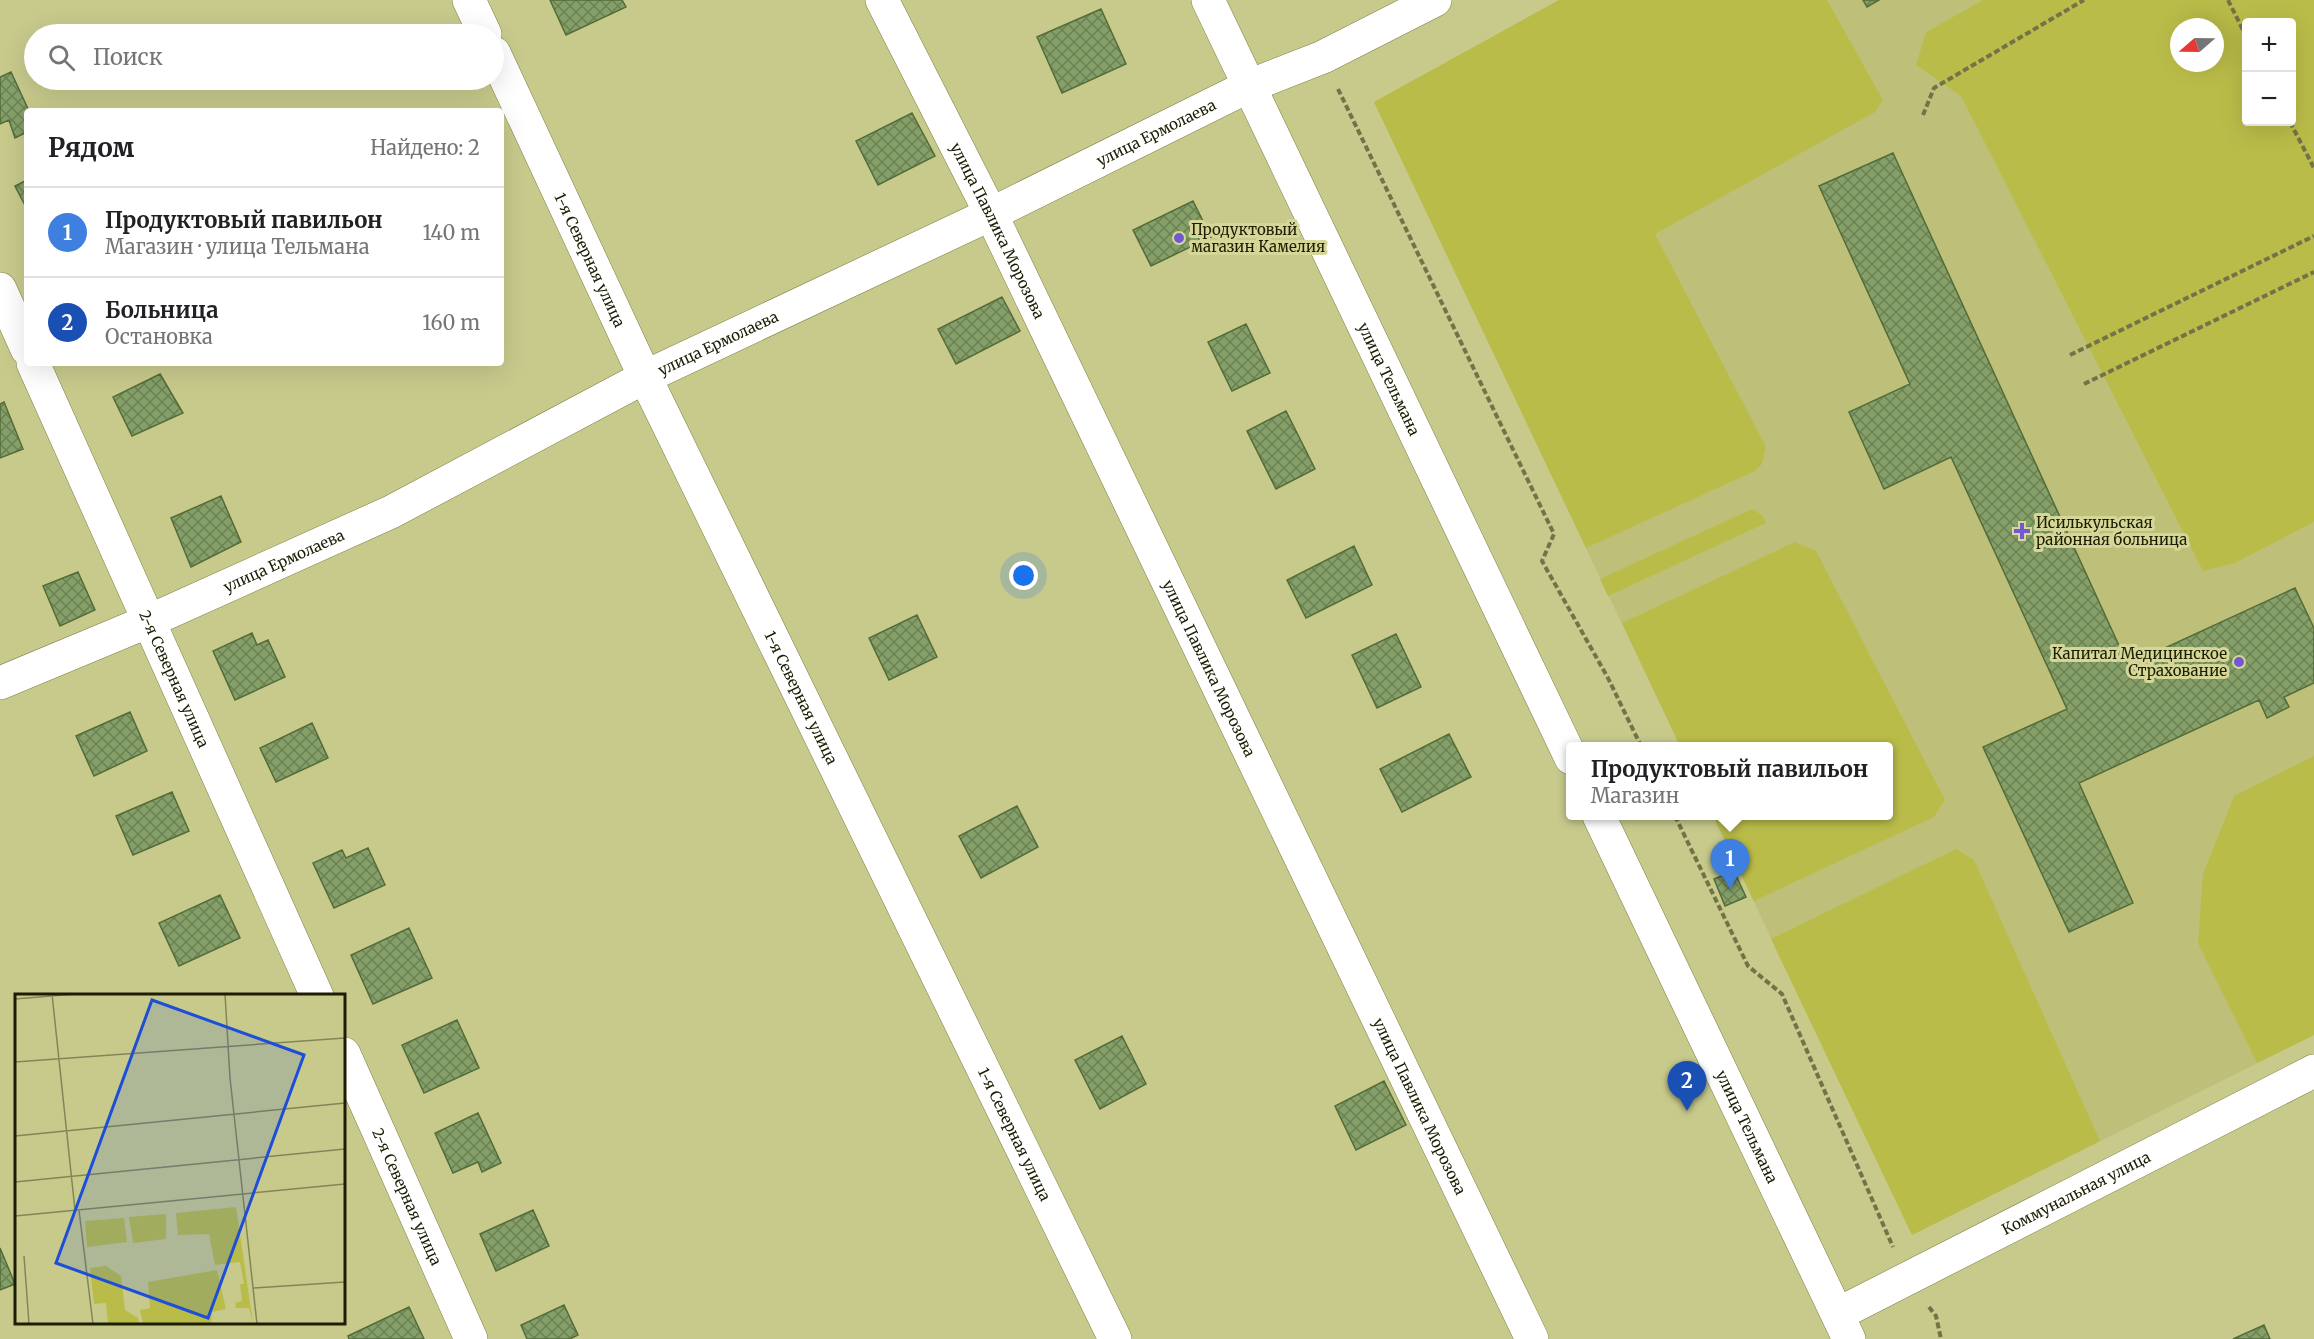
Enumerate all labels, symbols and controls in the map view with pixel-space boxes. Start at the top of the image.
north arrow [2170,18,2224,72]
map controls [2242,18,2296,126]
button: + [2242,18,2296,72]
search box [24,24,504,90]
icon: search [45,41,78,74]
text: Поиск [93,43,163,71]
button: − [2242,72,2296,126]
street label: улица Ермолаева [1093,95,1219,170]
text: Рядом [48,131,134,164]
text: Найдено: 2 [370,135,480,160]
street label: улица Павлика Морозова [947,139,1049,322]
street label: 1-я Северная улица [551,189,630,330]
text: Продуктовый павильон [105,206,383,234]
text: 1 [63,220,72,245]
text: 140 m [423,220,480,245]
place label: Продуктовый магазин Камелия [1191,220,1325,256]
marker: Продуктовый магазин Камелия [1172,231,1186,245]
text: Магазин · улица Тельмана [105,234,369,259]
text: Больница [105,296,219,324]
street label: улица Ермолаева [655,306,781,379]
text: 2 [62,310,73,335]
text: 160 m [422,310,480,335]
street label: улица Тельмана [1354,319,1425,438]
text: Остановка [105,324,213,349]
place label: Исилькульская районная больница [2036,513,2187,549]
marker: Исилькульская районная больница [2013,522,2031,540]
street label: улица Ермолаева [220,525,347,596]
your location [1009,561,1038,590]
street label: улица Павлика Морозова [1159,577,1260,760]
street label: 2-я Северная улица [136,607,214,750]
street label: 1-я Северная улица [761,627,842,767]
place label: Капитал Медицинское Страхование [2052,644,2227,680]
marker: Капитал Медицинское Страхование [2232,655,2246,669]
popup [1566,742,1893,820]
text: Продуктовый павильон [1591,755,1868,783]
text: Магазин [1591,783,1679,808]
pin: 1 [1710,840,1750,889]
inset map [15,994,345,1324]
street label: улица Павлика Морозова [1369,1015,1471,1198]
pin: 2 [1668,1062,1706,1111]
street label: 1-я Северная улица [974,1064,1055,1204]
street label: улица Тельмана [1712,1067,1782,1186]
street label: 2-я Северная улица [369,1125,446,1268]
street label: Коммунальная улица [1998,1147,2153,1238]

